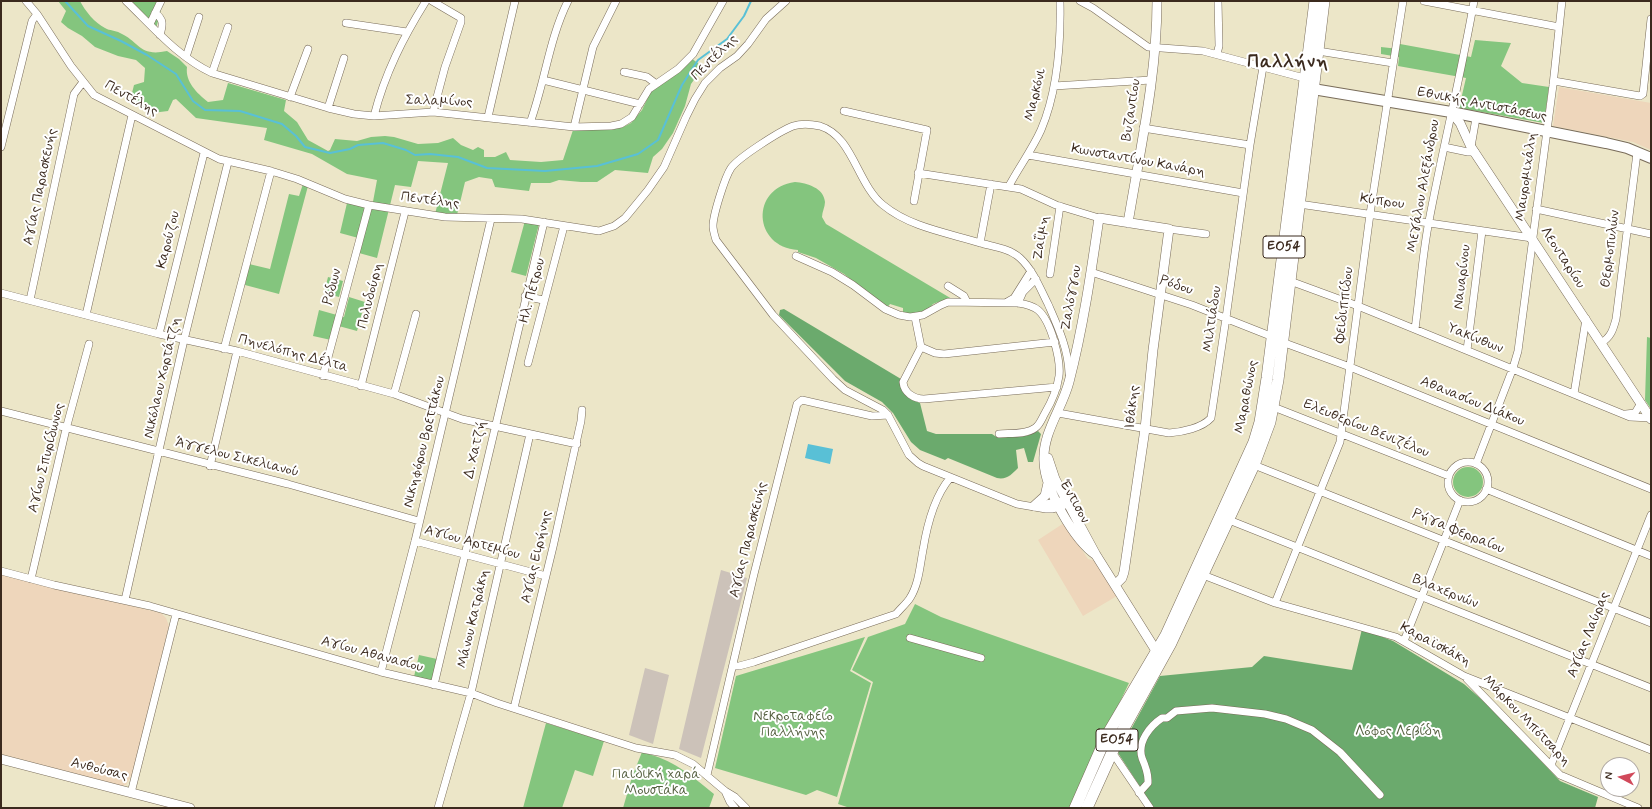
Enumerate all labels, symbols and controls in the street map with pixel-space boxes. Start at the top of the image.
street label: Πεντέλης [688,31,742,85]
district label: Παλλήνη [1247,52,1329,74]
street label: Μαρκόνι [1021,67,1051,123]
street label: Πεντέλης [101,77,161,121]
street label: Βυζαντίου [1119,78,1145,142]
street label: Εθνικής Αντιστάσεως [1416,84,1548,126]
street label: Σαλαμίνος [405,92,473,112]
street label: Μεγάλου Αλεξάνδρου [1404,118,1444,254]
street label: Αγίας Παρασκευής [20,127,62,247]
street label: Μαυρομιχάλη [1512,132,1542,222]
street label: Κωνσταντίνου Κανάρη [1070,141,1206,181]
street label: Πεντέλης [400,189,460,213]
street label: Κύπρου [1359,191,1405,213]
street label: Καρούζου [154,209,184,271]
street label: Θερμοπυλών [1598,209,1624,289]
street label: Ζαΐμη [1030,215,1054,261]
street label: Λεονταρίου [1536,224,1588,292]
road number: ΕΟ54 [1263,236,1305,258]
street label: Ναυαρίνου [1451,244,1475,310]
street label: Ηλ. Πέτρου [516,257,550,325]
street label: Πολυδούρη [355,261,387,331]
street label: Ζαλόγγου [1058,264,1086,332]
street label: Φειδιππίδου [1332,266,1358,344]
street label: Ρόδων [320,267,346,307]
street label: Ρόδου [1157,272,1195,300]
street label: Μιλτιάδου [1200,285,1226,353]
street label: Νικόλαου Χορτάτζη [141,316,185,440]
street label: Υακίνθων [1445,320,1505,358]
street label: Πηνελόπης Δέλτα [236,331,350,377]
street label: Μαραθώνος [1232,359,1262,435]
street label: Αθανασίου Διάκου [1417,373,1527,431]
street label: Νικηφόρου Βρεττάκου [400,374,450,510]
street label: Ιθάκης [1122,384,1144,430]
street label: Ελευθερίου Βενιζέλου [1301,396,1431,462]
street label: Αγίου Σπυρίδωνος [25,401,69,515]
street label: Δ. Χατζή [461,420,491,480]
street label: Άγγελου Σικελιανού [173,435,301,481]
street label: Έντισον [1055,477,1093,527]
street label: Αγίας Παρασκευής [726,480,772,600]
street label: Ρήγα Φερραίου [1409,506,1507,558]
street label: Αγίας Ειρήνης [518,509,556,605]
street label: Αγίου Αρτεμίου [422,522,522,564]
street label: Μάνου Κατράκη [454,568,494,670]
street label: Βλαχερνών [1410,571,1480,613]
street label: Αγίας Λαύρας [1564,590,1614,680]
street label: Καραϊσκάκη [1397,619,1473,671]
street label: Αγίου Αθανασίου [319,633,425,677]
street label: Μάρκου Μπότσαρη [1478,672,1574,770]
park label: Νεκροταφείο Παλλήνης [753,709,833,742]
park label: Λόφος Λεβίδη [1355,724,1441,740]
road number: ΕΟ54 [1096,729,1138,751]
street label: Ανθούσας [69,755,129,785]
north arrow [1600,757,1640,797]
park label: Παιδική χαρά Μουστάκα [612,767,700,800]
text: N [1602,771,1616,780]

